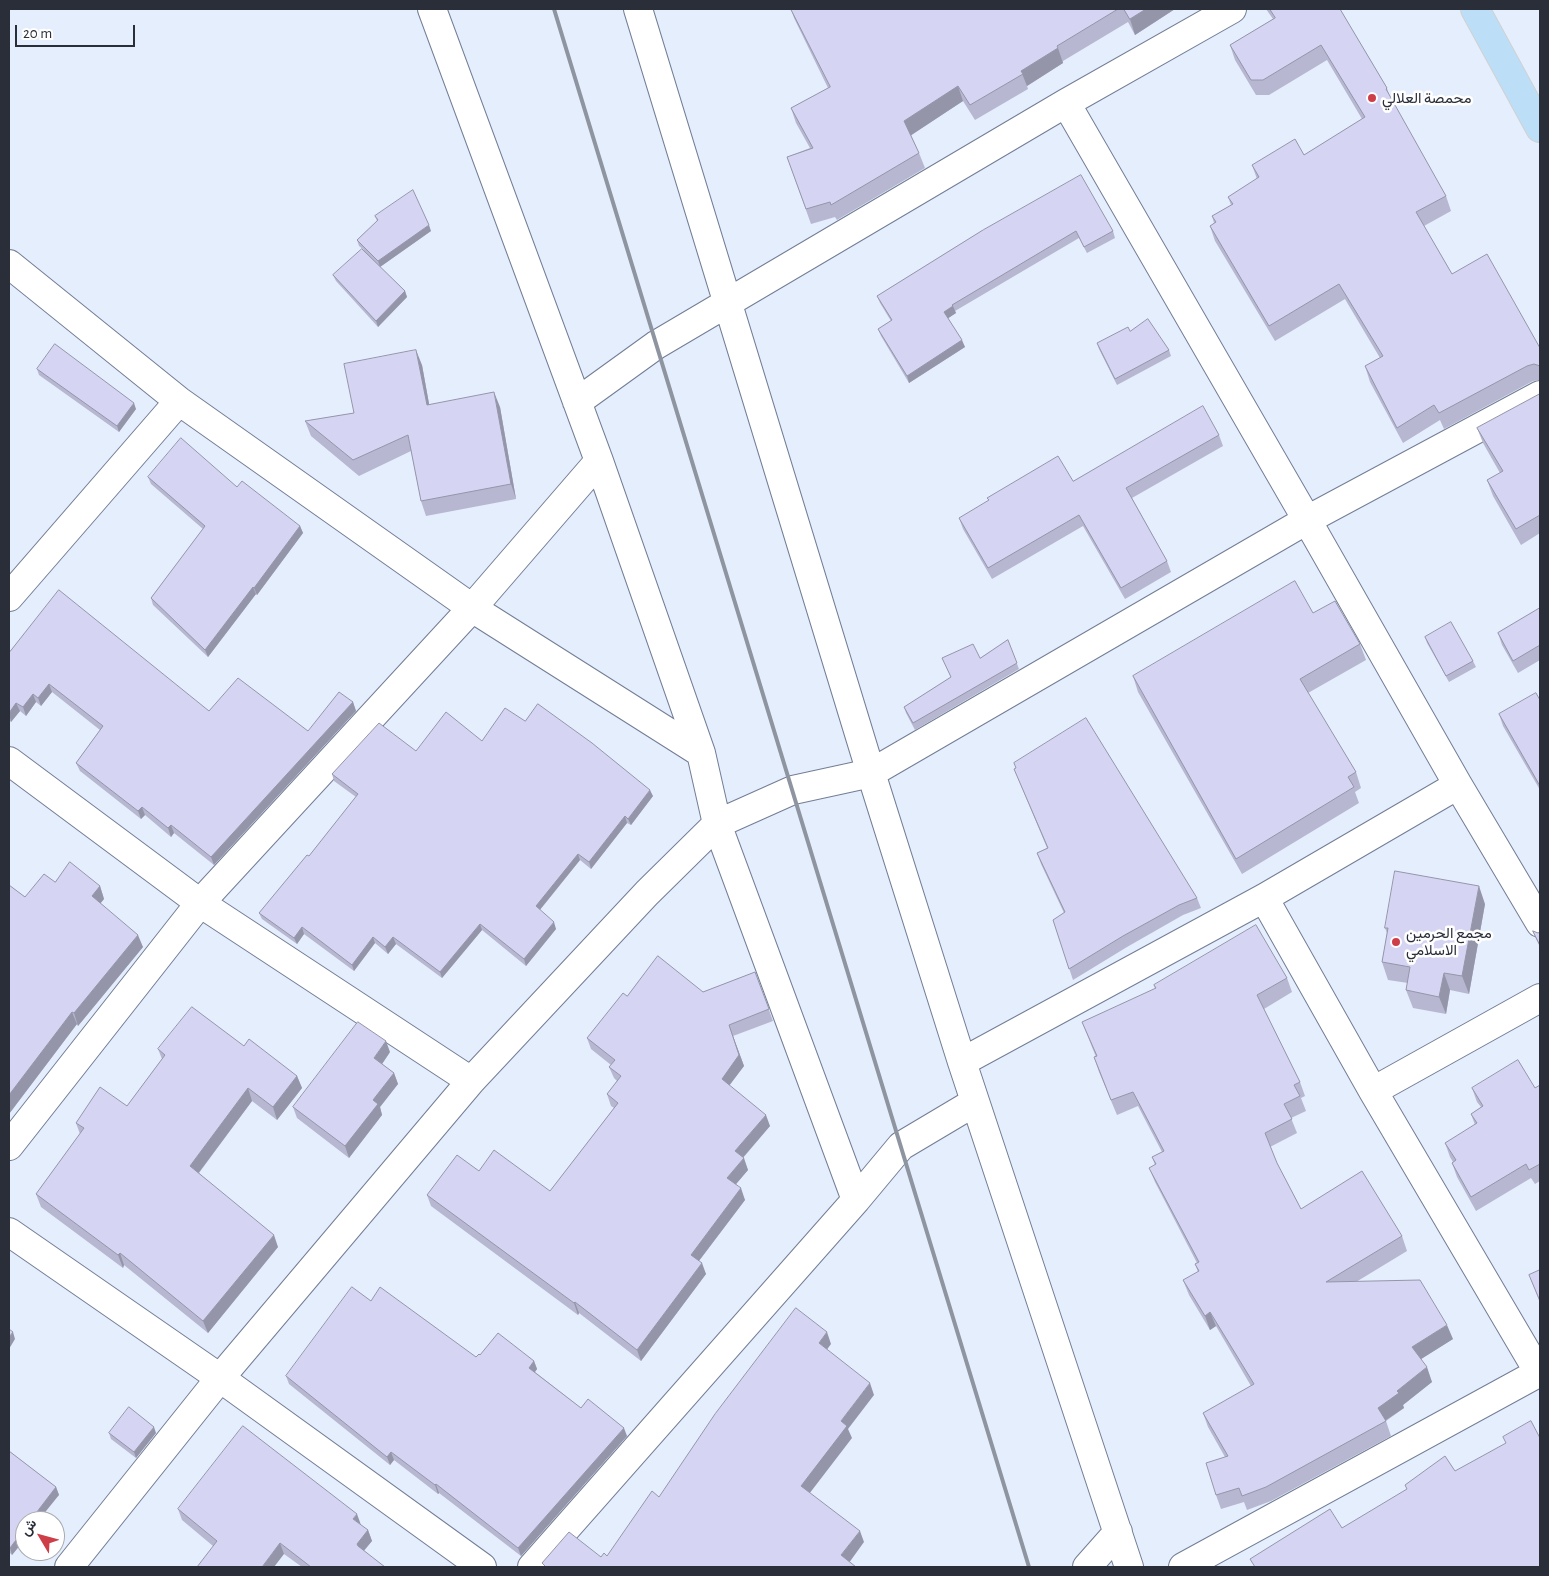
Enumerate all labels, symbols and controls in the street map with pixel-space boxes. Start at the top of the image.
scale bar [18,15,138,47]
text: 20 m [23,26,52,41]
place label: محمصة العلالي [1382,89,1471,107]
marker: محمصة العلالي [1366,92,1378,104]
place label: مجمع الحرمين الاسلامي [1406,924,1492,959]
marker: مجمع الحرمين الاسلامي [1390,936,1402,948]
north arrow [15,1511,65,1561]
text: ش [18,1517,39,1539]

